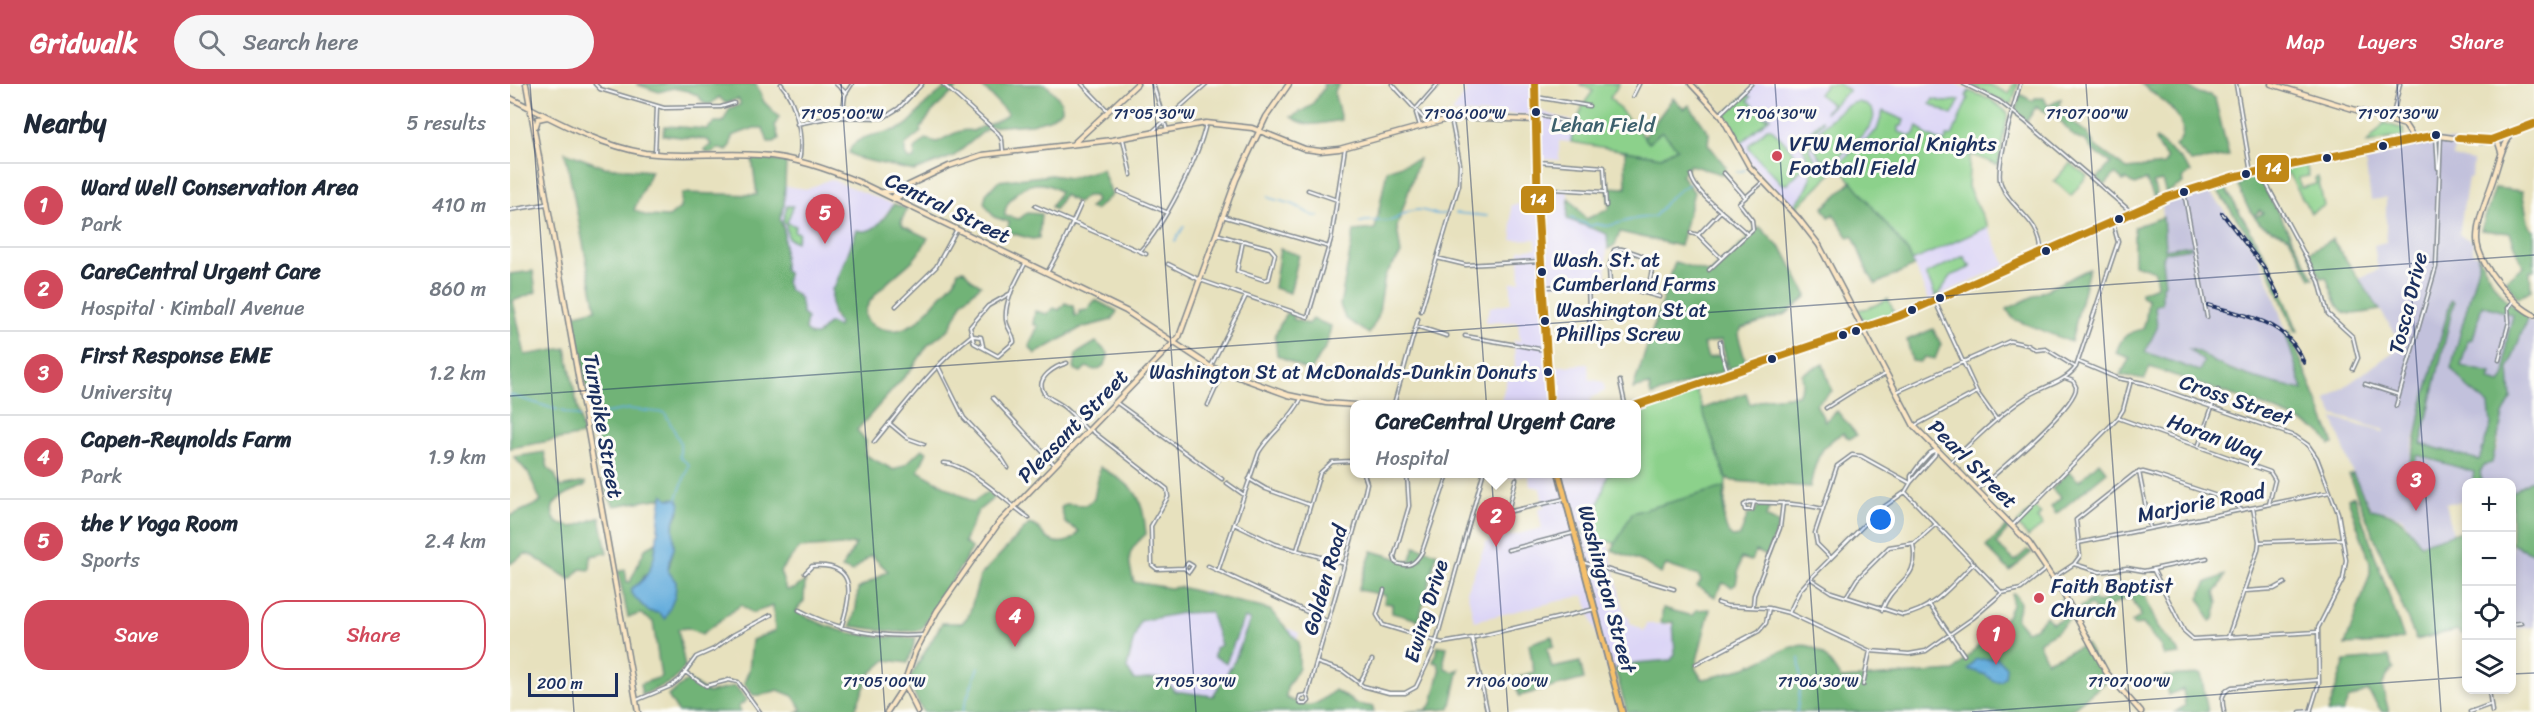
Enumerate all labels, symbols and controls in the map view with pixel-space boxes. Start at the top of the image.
search box [174,15,594,69]
text: Gridwalk [30,18,138,67]
text: Search here [243,23,359,62]
text: Map [2286,23,2325,61]
text: Layers [2358,23,2417,61]
text: Share [2450,23,2504,61]
icon: search [195,26,228,59]
text: Nearby [24,100,106,146]
text: 71°05'00"W [801,101,884,127]
text: 71°05'30"W [1113,101,1195,127]
text: 71°06'00"W [1424,101,1506,127]
text: 71°06'30"W [1736,101,1817,127]
text: 71°07'00"W [2046,101,2128,127]
text: 71°07'30"W [2358,101,2439,127]
text: 5 results [407,106,486,141]
unlabelled marker [1530,106,1542,118]
park label: Lehan Field [1551,106,1657,144]
place label: VFW Memorial Knights Football Field [1789,125,1997,187]
unlabelled marker [2430,129,2442,141]
unlabelled marker [2377,140,2389,152]
marker: VFW Memorial Knights Football Field [1770,149,1784,163]
unlabelled marker [2321,152,2333,164]
line badge: 14 [2256,154,2290,183]
text: 14 [2265,154,2281,183]
street label: Central Street [879,161,1017,255]
text: Ward Well Conservation Area [81,168,358,207]
unlabelled marker [2240,168,2252,180]
line badge: 14 [1520,185,1555,214]
text: 14 [1530,185,1546,214]
unlabelled marker [2178,186,2190,198]
text: 1 [39,188,48,223]
text: 410 m [432,188,486,223]
pin: 5 [806,194,844,244]
text: Park [81,207,122,242]
unlabelled marker [2113,213,2125,225]
place label: Wash. St. at Cumberland Farms [1553,243,1716,302]
unlabelled marker [2040,245,2052,257]
street label: Tosca Drive [2377,248,2439,358]
text: CareCentral Urgent Care [81,252,321,291]
marker: Wash. St. at Cumberland Farms [1536,266,1548,278]
text: 2 [38,272,49,307]
text: 860 m [429,272,486,307]
text: Hospital · Kimball Avenue [81,291,304,326]
unlabelled marker [1934,292,1946,304]
place label: Washington St at Phillips Screw [1556,293,1708,352]
unlabelled marker [1906,304,1918,316]
marker: Washington St at Phillips Screw [1539,315,1551,327]
unlabelled marker [1850,325,1862,337]
unlabelled marker [1837,329,1849,341]
text: First Response EME [81,336,272,375]
street label: Turnpike Street [572,351,634,501]
unlabelled marker [1766,353,1778,365]
place label: Washington St at McDonalds-Dunkin Donuts [1149,355,1538,390]
text: 3 [38,356,49,391]
text: 1.2 km [429,356,486,391]
street label: Pleasant Street [1008,360,1138,492]
street label: Cross Street [2174,363,2299,438]
marker: Washington St at McDonalds-Dunkin Donuts [1542,366,1554,378]
text: University [81,375,172,410]
popup [1350,400,1641,478]
text: CareCentral Urgent Care [1376,402,1615,441]
street label: Horan Way [2162,402,2268,472]
street label: Pearl Street [1919,410,2027,518]
text: Capen-Reynolds Farm [81,420,292,459]
text: 4 [37,440,50,475]
text: 1.9 km [428,440,486,475]
text: Hospital [1376,441,1449,476]
text: Park [81,459,122,494]
pin: 3 [2396,462,2436,511]
street label: Marjorie Road [2134,472,2270,534]
map controls [2462,478,2516,694]
button: + [2462,478,2516,532]
pin: 2 [1476,498,1516,547]
street label: Washington Street [1566,501,1648,679]
text: the Y Yoga Room [81,504,238,543]
your location [1866,505,1895,534]
street label: Golden Road [1291,518,1359,640]
text: 5 [37,524,50,559]
text: 2.4 km [425,524,486,559]
button: − [2462,532,2516,586]
text: Sports [81,543,140,578]
street label: Ewing Drive [1392,555,1460,667]
place label: Faith Baptist Church [2051,567,2174,629]
button: locate [2462,586,2516,640]
marker: Faith Baptist Church [2032,591,2046,605]
pin: 4 [996,598,1034,647]
button: Save [24,600,249,670]
button: Share [261,600,486,670]
pin: 1 [1976,616,2016,665]
button: layers [2462,640,2516,694]
text: 200 m [537,669,583,698]
text: 71°05'00"W [843,669,926,695]
text: 71°05'30"W [1154,669,1236,695]
text: 71°06'00"W [1466,669,1548,695]
text: 71°06'30"W [1778,669,1859,695]
text: 71°07'00"W [2088,669,2170,695]
scale bar [528,670,618,698]

